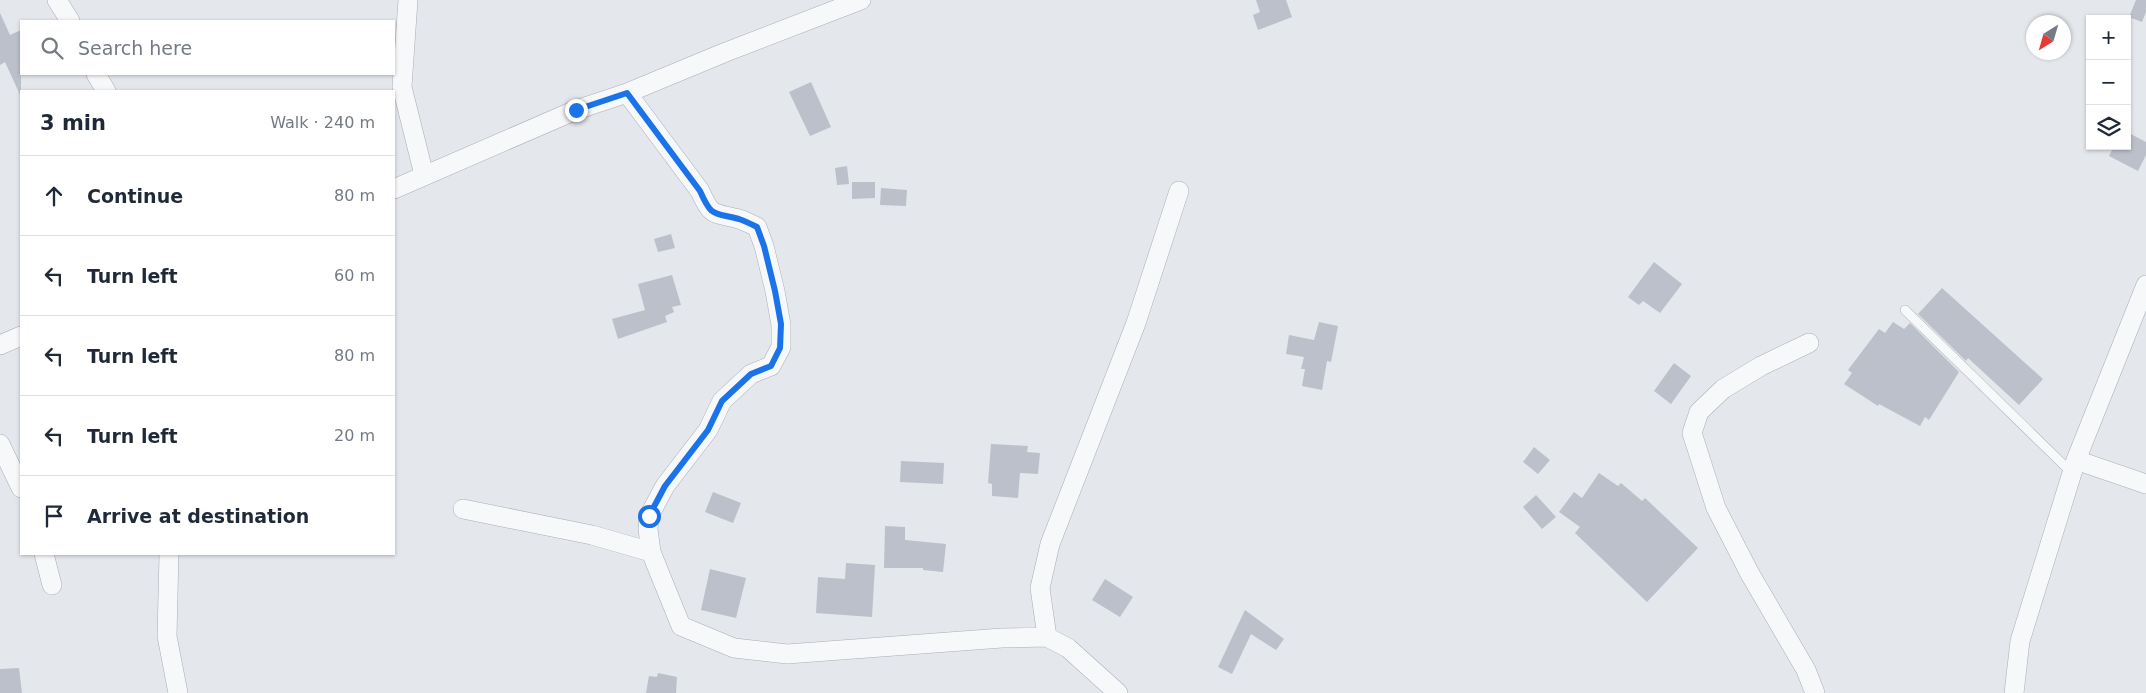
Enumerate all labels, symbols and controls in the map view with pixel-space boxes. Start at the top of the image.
north arrow [2026,15,2071,60]
map controls [2086,15,2131,150]
button: + [2086,15,2131,60]
search box [20,20,395,75]
icon: search [38,34,66,62]
text: Search here [78,37,192,59]
button: − [2086,60,2131,105]
route end [565,99,588,122]
button: layers [2086,105,2131,150]
text: 3 min [40,111,106,135]
text: Walk · 240 m [270,113,375,132]
icon: ahead [40,182,68,210]
text: Continue [87,185,183,207]
text: 80 m [334,186,375,205]
icon: left [40,262,68,290]
text: Turn left [87,265,178,287]
text: 60 m [334,266,375,285]
icon: left [40,342,68,370]
text: Turn left [87,345,178,367]
text: 80 m [334,346,375,365]
icon: left [40,422,68,450]
text: Turn left [87,425,178,447]
text: 20 m [334,426,375,445]
icon: arrive [40,502,68,530]
text: Arrive at destination [87,505,309,527]
route start [638,505,661,528]

